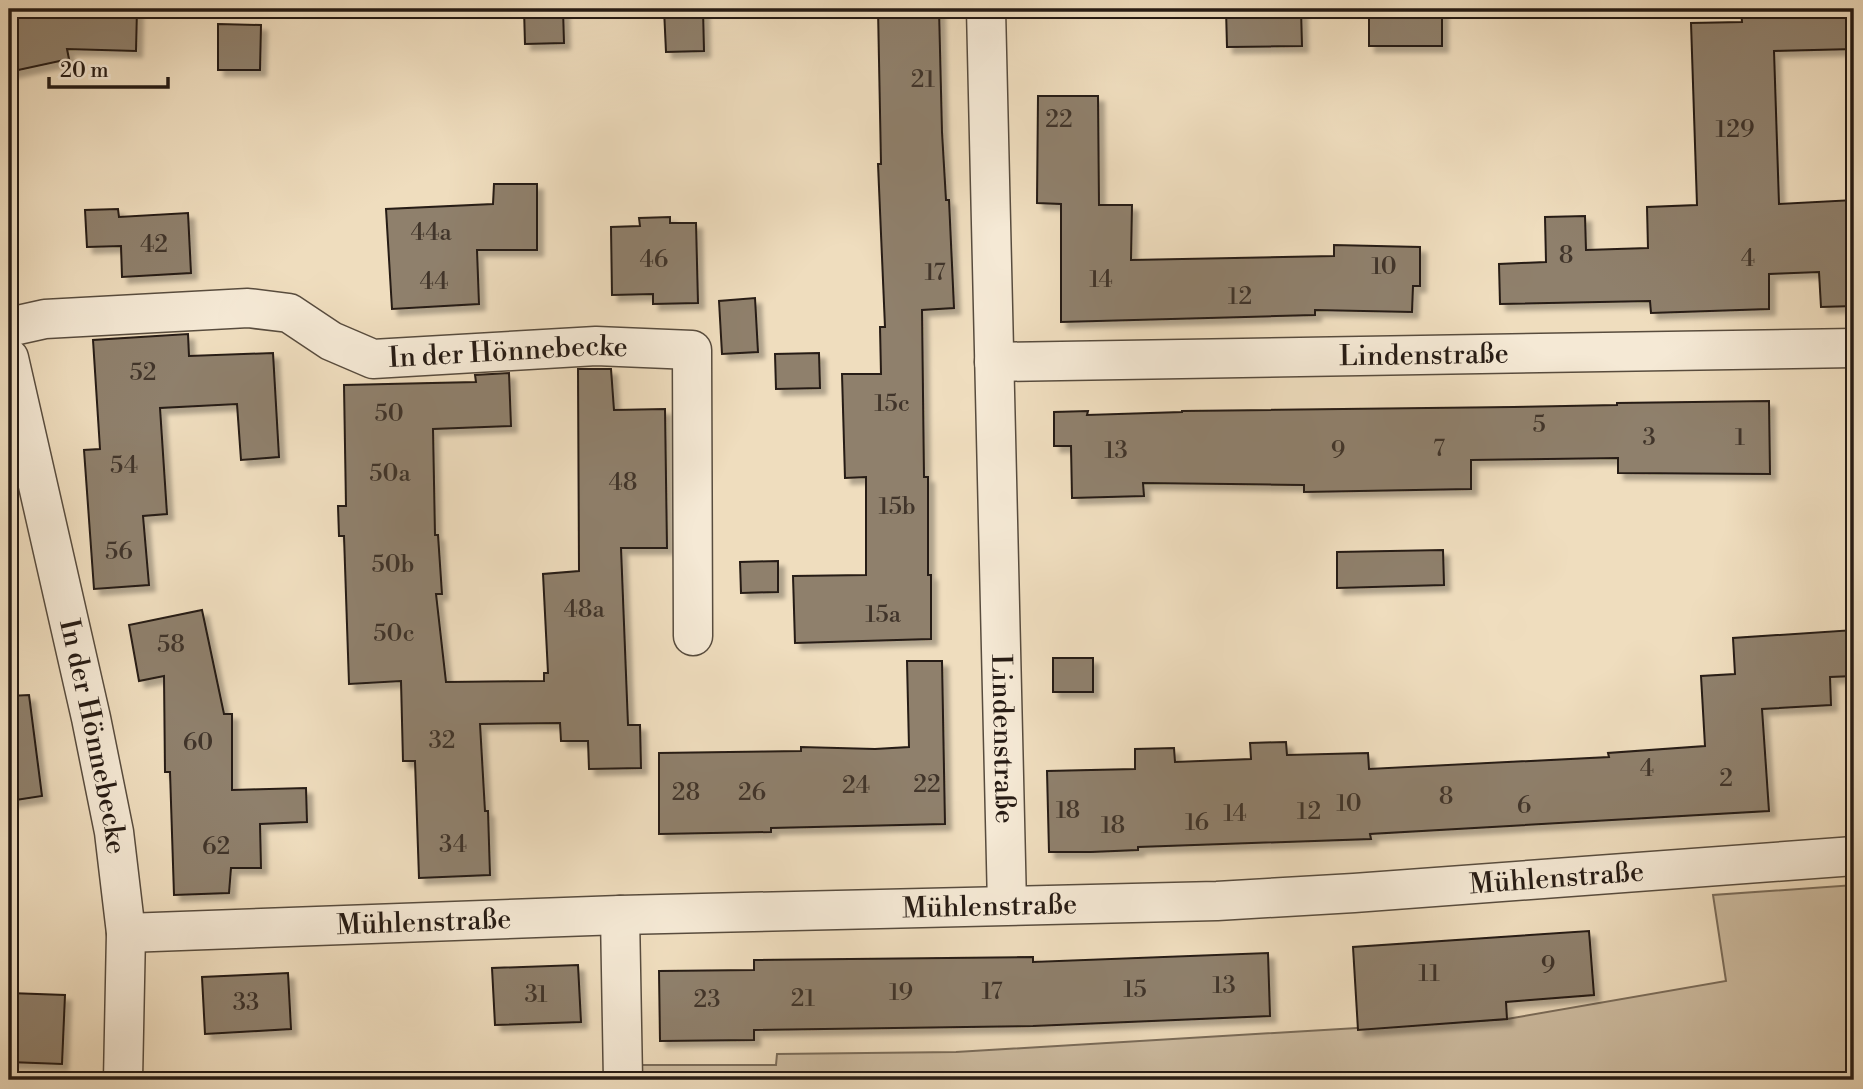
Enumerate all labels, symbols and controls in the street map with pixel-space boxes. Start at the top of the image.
scale bar [49,46,168,90]
text: 20 m [60,58,109,84]
house number: 21 [911,65,936,95]
house number: 22 [1045,105,1073,135]
house number: 129 [1715,115,1755,145]
house number: 44a [410,218,452,248]
house number: 42 [140,230,168,260]
house number: 8 [1559,241,1573,271]
house number: 4 [1741,244,1755,274]
house number: 46 [640,245,668,275]
house number: 10 [1371,252,1397,282]
house number: 17 [924,258,946,288]
house number: 14 [1089,265,1113,295]
house number: 44 [419,267,449,297]
house number: 12 [1228,282,1252,312]
street label: In der Hönnebecke [388,328,628,376]
street label: Lindenstraße [1339,336,1509,374]
house number: 52 [130,358,156,388]
house number: 15c [874,389,910,419]
house number: 50 [374,399,404,429]
house number: 5 [1532,410,1546,440]
house number: 3 [1642,423,1656,453]
house number: 1 [1735,423,1746,453]
house number: 7 [1433,434,1445,464]
house number: 13 [1104,436,1128,466]
house number: 9 [1331,436,1345,466]
house number: 54 [110,451,138,481]
house number: 50a [369,459,411,489]
house number: 48 [609,468,638,498]
house number: 15b [878,492,916,522]
house number: 56 [105,537,133,567]
house number: 50b [372,550,414,580]
house number: 48a [563,595,605,625]
house number: 15a [865,600,902,630]
street label: In der Hönnebecke [52,616,134,856]
house number: 50c [373,619,415,649]
house number: 58 [157,630,185,660]
street label: Lindenstraße [984,654,1023,824]
house number: 32 [429,726,455,756]
house number: 60 [183,728,213,758]
house number: 4 [1640,754,1654,784]
house number: 2 [1719,764,1733,794]
house number: 22 [913,770,941,800]
house number: 24 [842,771,870,801]
house number: 28 [672,778,700,808]
house number: 26 [738,778,766,808]
house number: 8 [1439,782,1453,812]
house number: 10 [1336,789,1362,819]
house number: 6 [1517,791,1531,821]
house number: 18 [1056,796,1080,826]
house number: 12 [1297,797,1321,827]
house number: 14 [1223,799,1247,829]
house number: 16 [1185,808,1209,838]
house number: 18 [1101,811,1125,841]
house number: 34 [439,830,467,860]
house number: 62 [202,832,230,862]
street label: Mühlenstraße [1468,854,1645,902]
street label: Mühlenstraße [902,887,1077,926]
street label: Mühlenstraße [336,901,512,943]
house number: 9 [1541,951,1555,981]
house number: 11 [1418,959,1440,989]
house number: 13 [1212,971,1236,1001]
house number: 15 [1123,975,1147,1005]
house number: 17 [981,977,1003,1007]
house number: 19 [889,978,913,1008]
house number: 31 [524,980,548,1010]
house number: 21 [791,984,816,1014]
house number: 23 [694,985,720,1015]
house number: 33 [233,988,259,1018]

